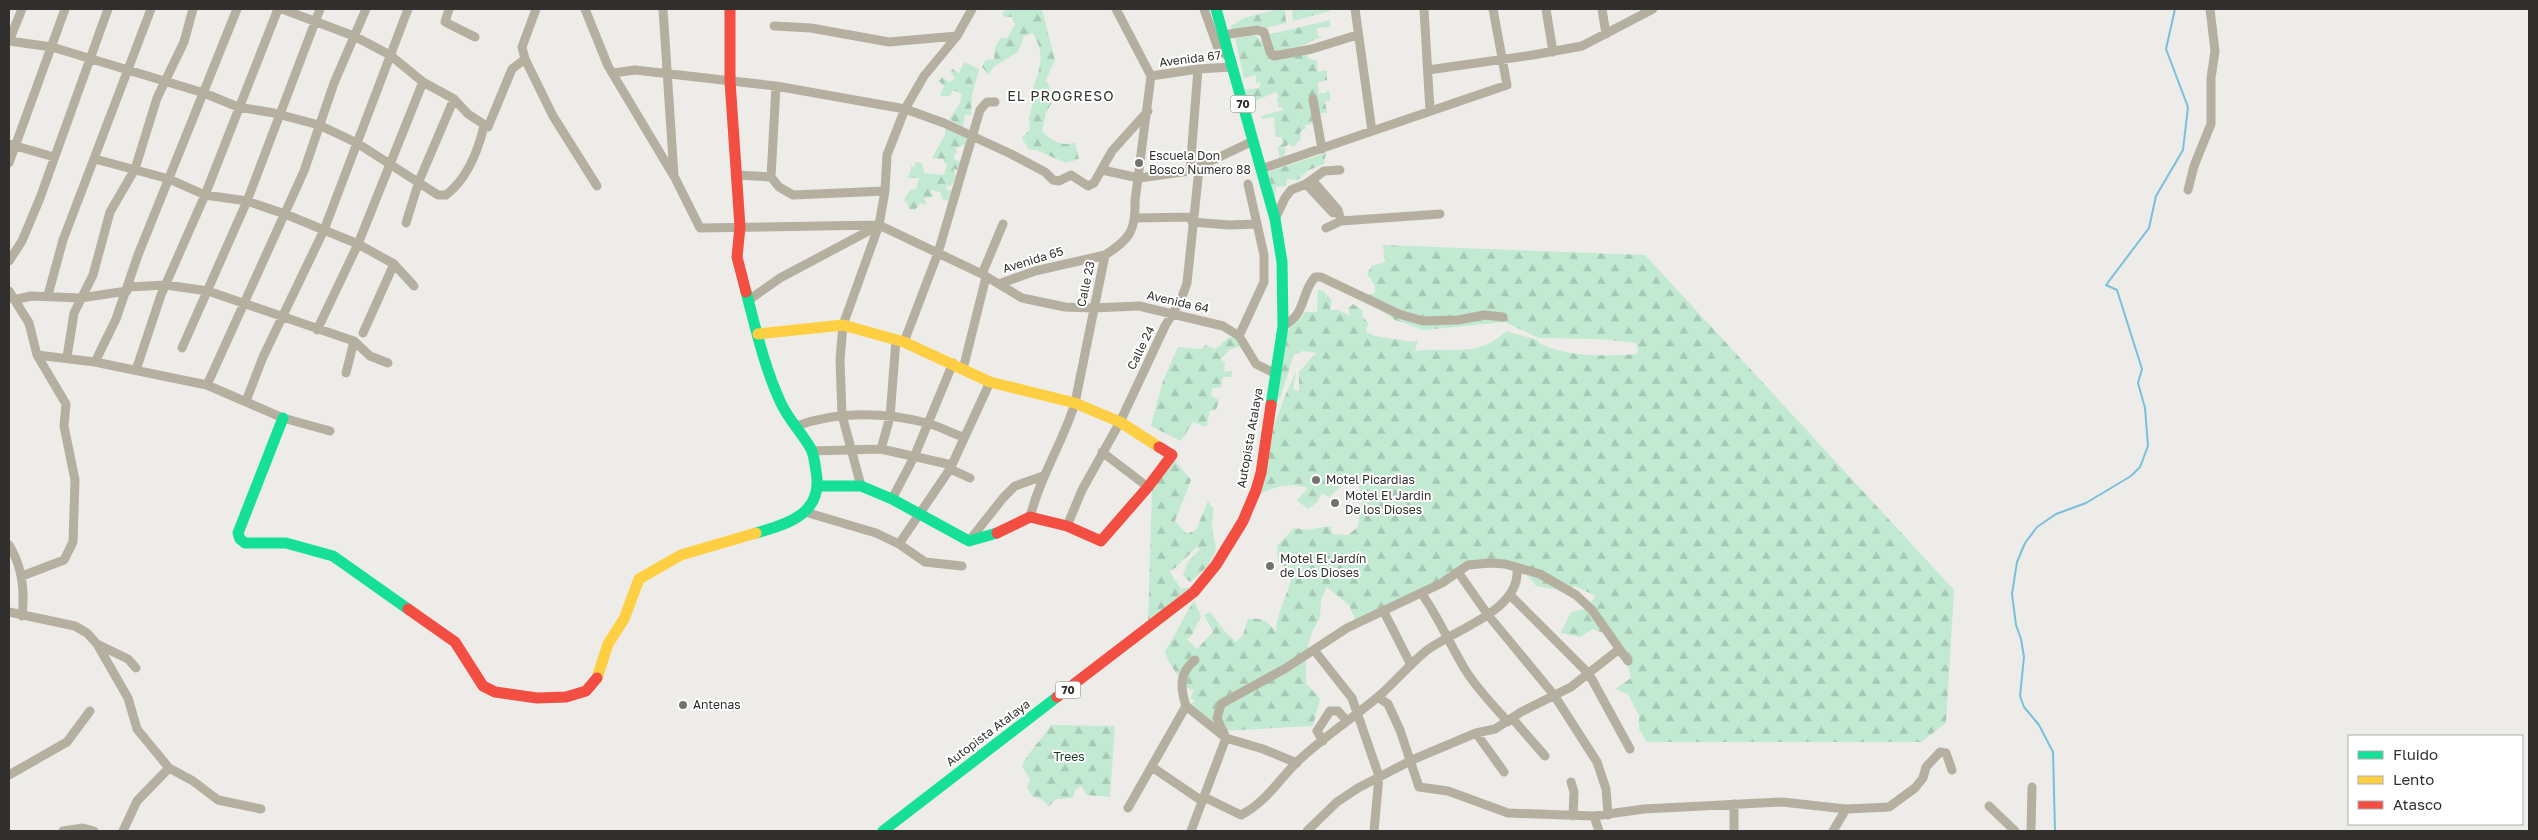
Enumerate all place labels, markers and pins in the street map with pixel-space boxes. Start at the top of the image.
place label: Escuela Don Bosco Numero 88 [1149,148,1251,177]
marker: Escuela Don Bosco Numero 88 [1133,157,1145,169]
place label: Motel Picardias [1326,472,1415,487]
marker: Motel Picardias [1310,474,1322,486]
place label: Motel El Jardin De los Dioses [1345,488,1431,517]
marker: Motel El Jardin De los Dioses [1329,497,1341,509]
place label: Motel El Jardín de Los Dioses [1280,551,1366,580]
marker: Motel El Jardín de Los Dioses [1264,560,1276,572]
place label: Antenas [693,697,741,712]
marker: Antenas [677,699,689,711]

